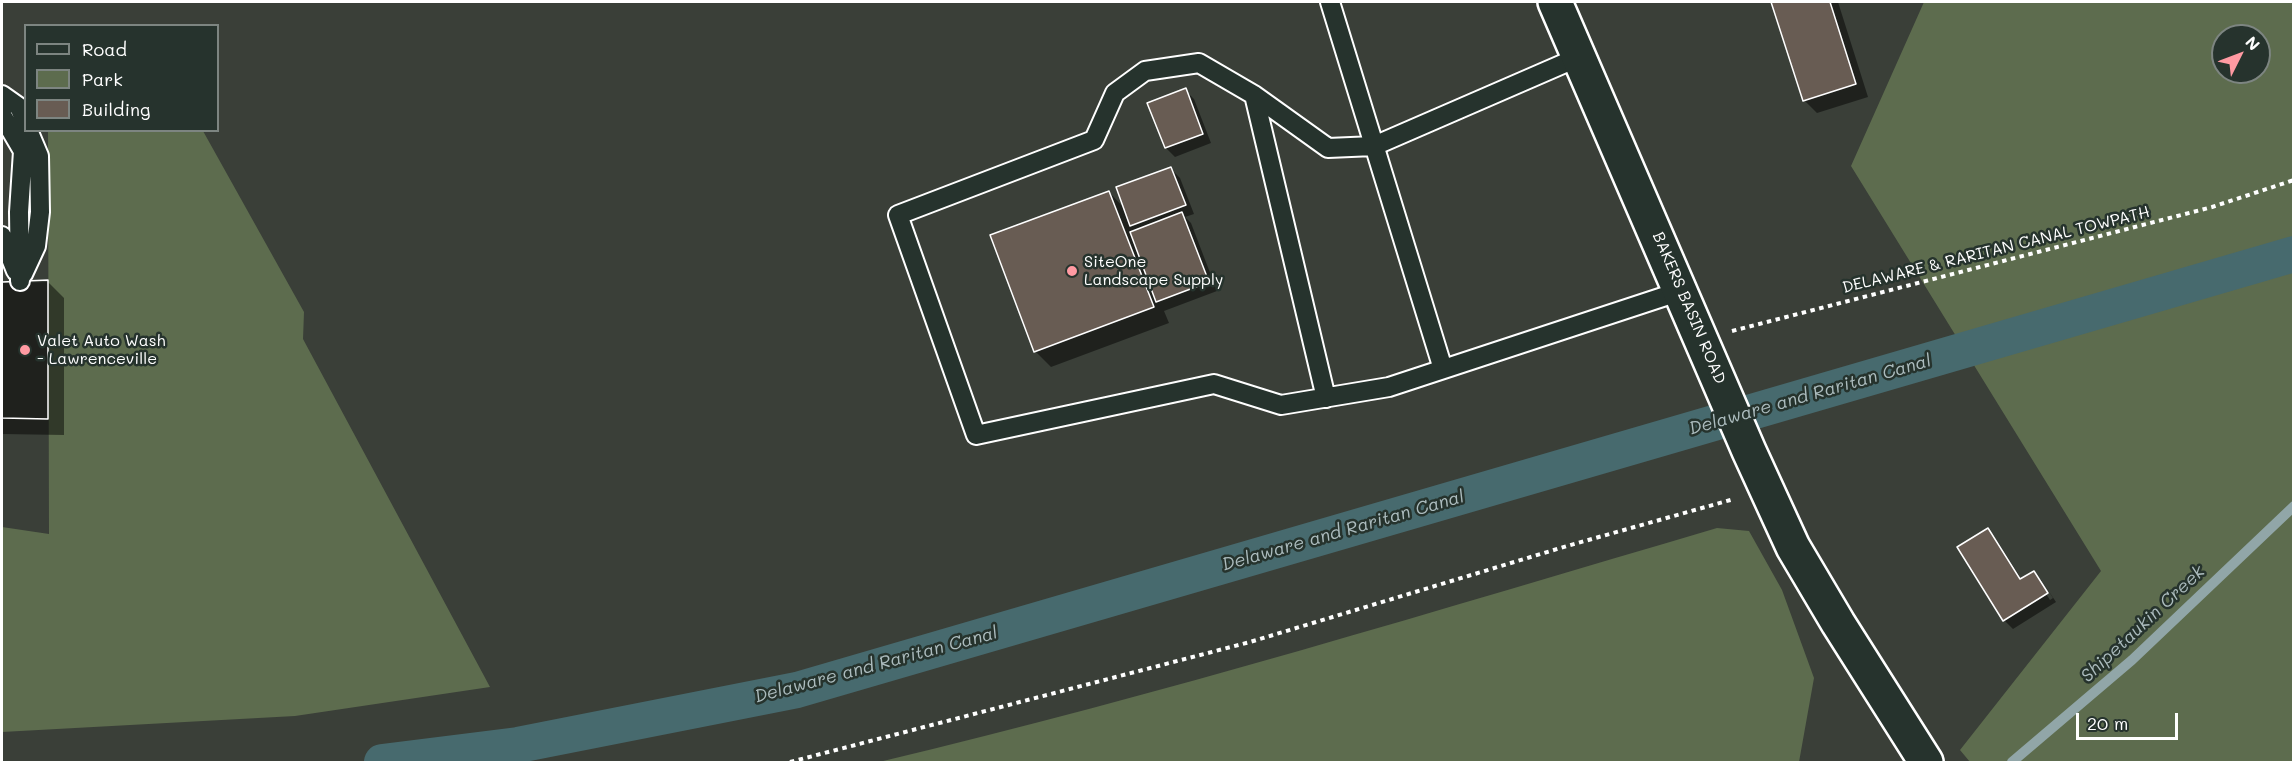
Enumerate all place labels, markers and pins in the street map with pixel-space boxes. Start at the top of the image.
place label: SiteOne Landscape Supply [1084,252,1223,290]
marker: SiteOne Landscape Supply [1065,264,1079,278]
place label: Valet Auto Wash - Lawrenceville [37,331,166,369]
marker: Valet Auto Wash - Lawrenceville [18,343,32,357]

